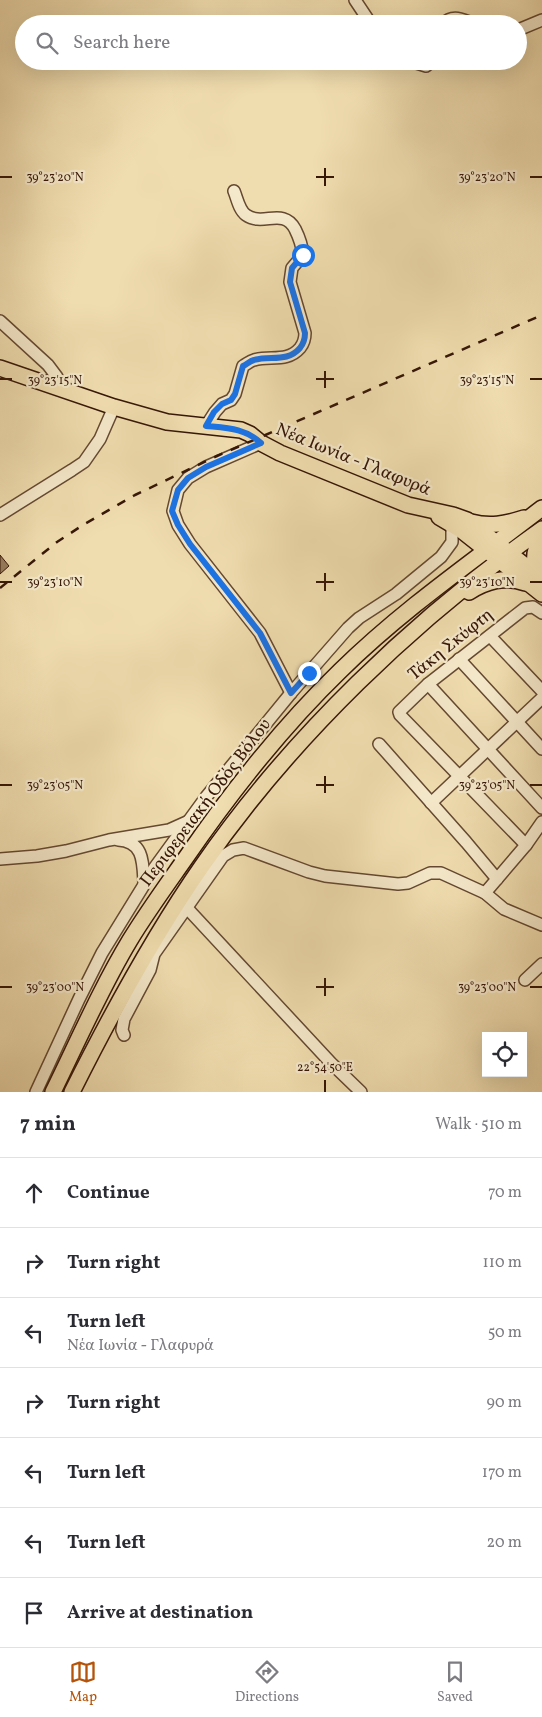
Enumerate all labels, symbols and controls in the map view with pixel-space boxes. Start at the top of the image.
search box [15,15,527,70]
icon: search [33,29,61,57]
text: Search here [73,30,170,56]
text: 39°23'20"N [26,170,84,186]
text: 39°23'20"N [458,170,516,186]
route start [292,244,315,267]
text: 39°23'15"N [28,373,82,389]
text: 39°23'15"N [460,373,514,389]
street label: Νέα Ιωνία - Γλαφυρά [272,417,434,503]
text: 39°23'10"N [27,575,83,591]
text: 39°23'10"N [459,575,515,591]
street label: Τάκη Σκύφτη [403,603,499,687]
route end [298,662,321,685]
street label: Περιφερειακή Οδός Βόλου [134,714,278,892]
text: 39°23'05"N [27,778,83,794]
text: 39°23'05"N [459,778,515,794]
text: 39°23'00"N [26,980,84,996]
text: 39°23'00"N [458,980,516,996]
map controls [482,1032,527,1077]
button: locate [482,1032,527,1077]
text: 22°54'50"E [297,1060,353,1076]
text: 7 min [20,1110,76,1139]
text: Walk · 510 m [435,1114,522,1136]
icon: ahead [20,1179,48,1207]
text: Continue [67,1180,150,1206]
text: 70 m [488,1182,522,1204]
icon: right [20,1249,48,1277]
text: Turn right [67,1250,160,1276]
text: 110 m [483,1252,522,1274]
text: Turn left [67,1309,146,1335]
icon: left [20,1319,48,1347]
text: 50 m [488,1322,522,1344]
text: Νέα Ιωνία - Γλαφυρά [67,1335,214,1357]
icon: right [20,1389,48,1417]
text: Turn right [67,1390,160,1416]
text: 90 m [486,1392,522,1414]
icon: left [20,1459,48,1487]
text: Turn left [67,1460,146,1486]
text: 170 m [482,1462,522,1484]
icon: left [20,1529,48,1557]
text: Turn left [67,1530,146,1556]
text: 20 m [487,1532,522,1554]
icon: arrive [20,1599,48,1627]
text: Arrive at destination [67,1600,253,1626]
tab: Map [69,1658,97,1707]
tab: Directions [235,1658,299,1707]
tab: Saved [437,1658,473,1707]

